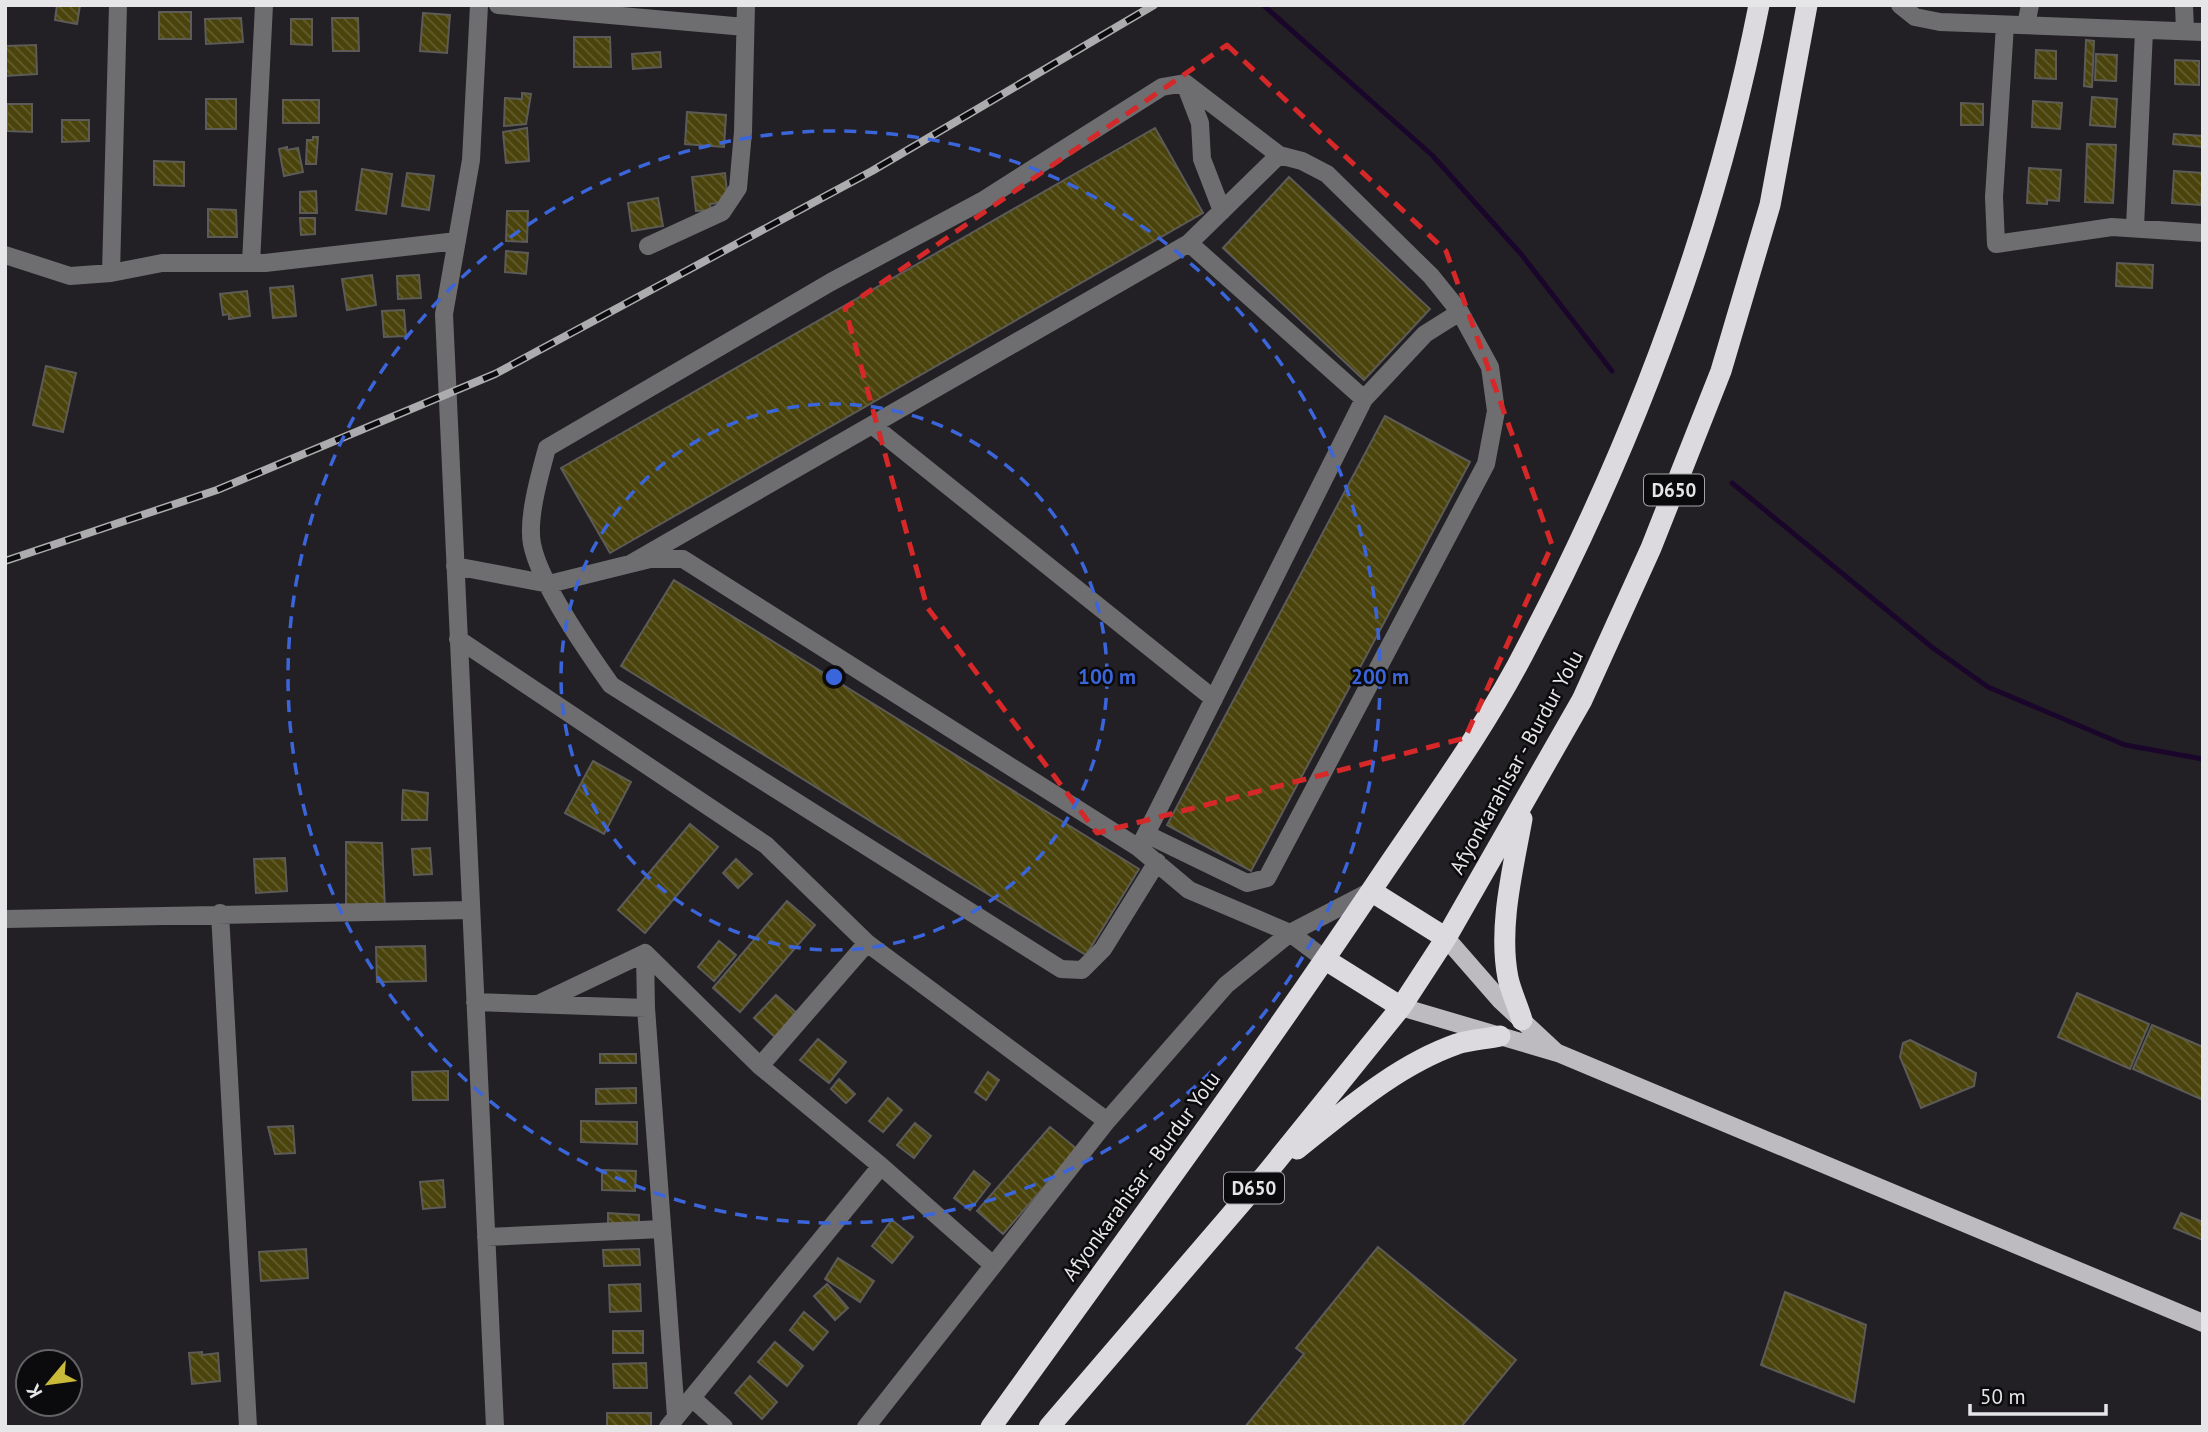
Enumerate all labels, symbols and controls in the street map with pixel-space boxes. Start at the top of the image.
road number: D650 [1644,475,1704,505]
street label: Afyonkarahisar - Burdur Yolu [1443,645,1589,879]
text: 100 m [1078,663,1136,690]
text: 200 m [1351,663,1409,690]
centre of rings [822,665,846,689]
street label: Afyonkarahisar - Burdur Yolu [1056,1066,1226,1286]
road number: D650 [1224,1172,1284,1204]
north arrow [14,1348,84,1418]
scale bar [1970,1372,2106,1416]
text: K [21,1380,47,1402]
text: 50 m [1980,1383,2026,1410]

